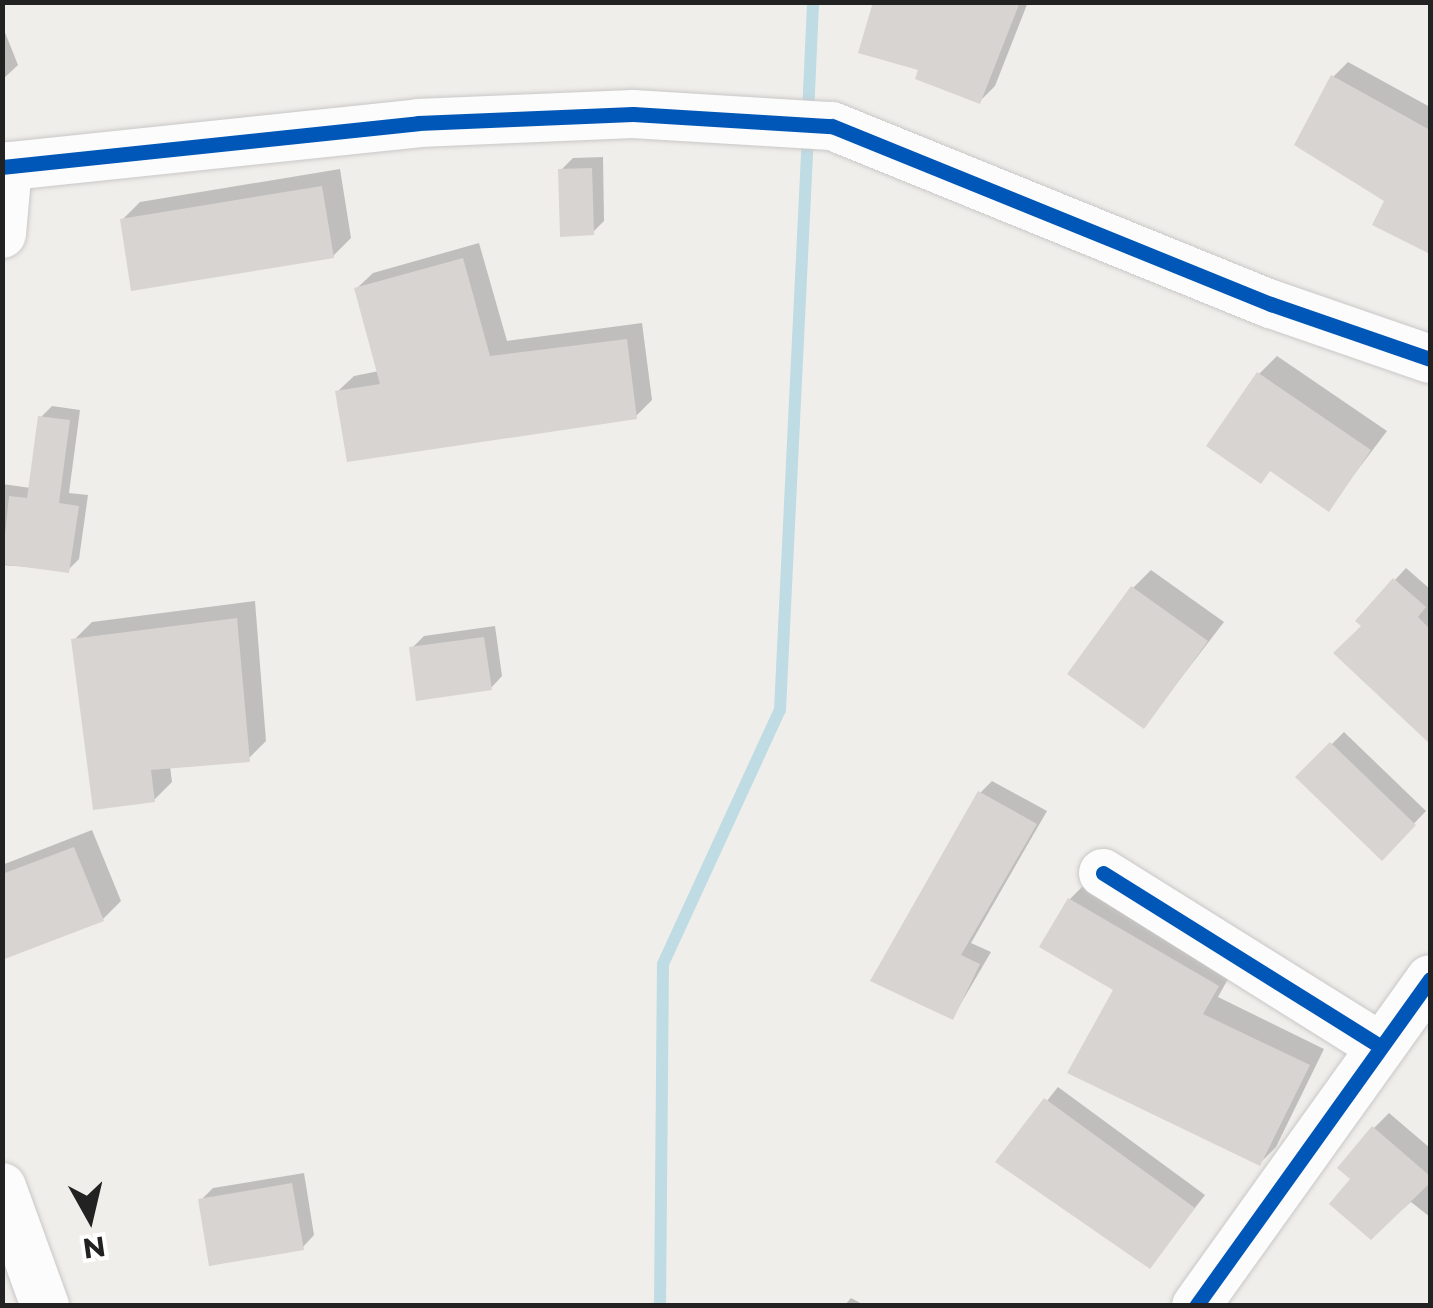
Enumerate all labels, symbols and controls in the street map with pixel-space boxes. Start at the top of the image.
north arrow [40,1168,140,1268]
text: N [81,1229,108,1266]

